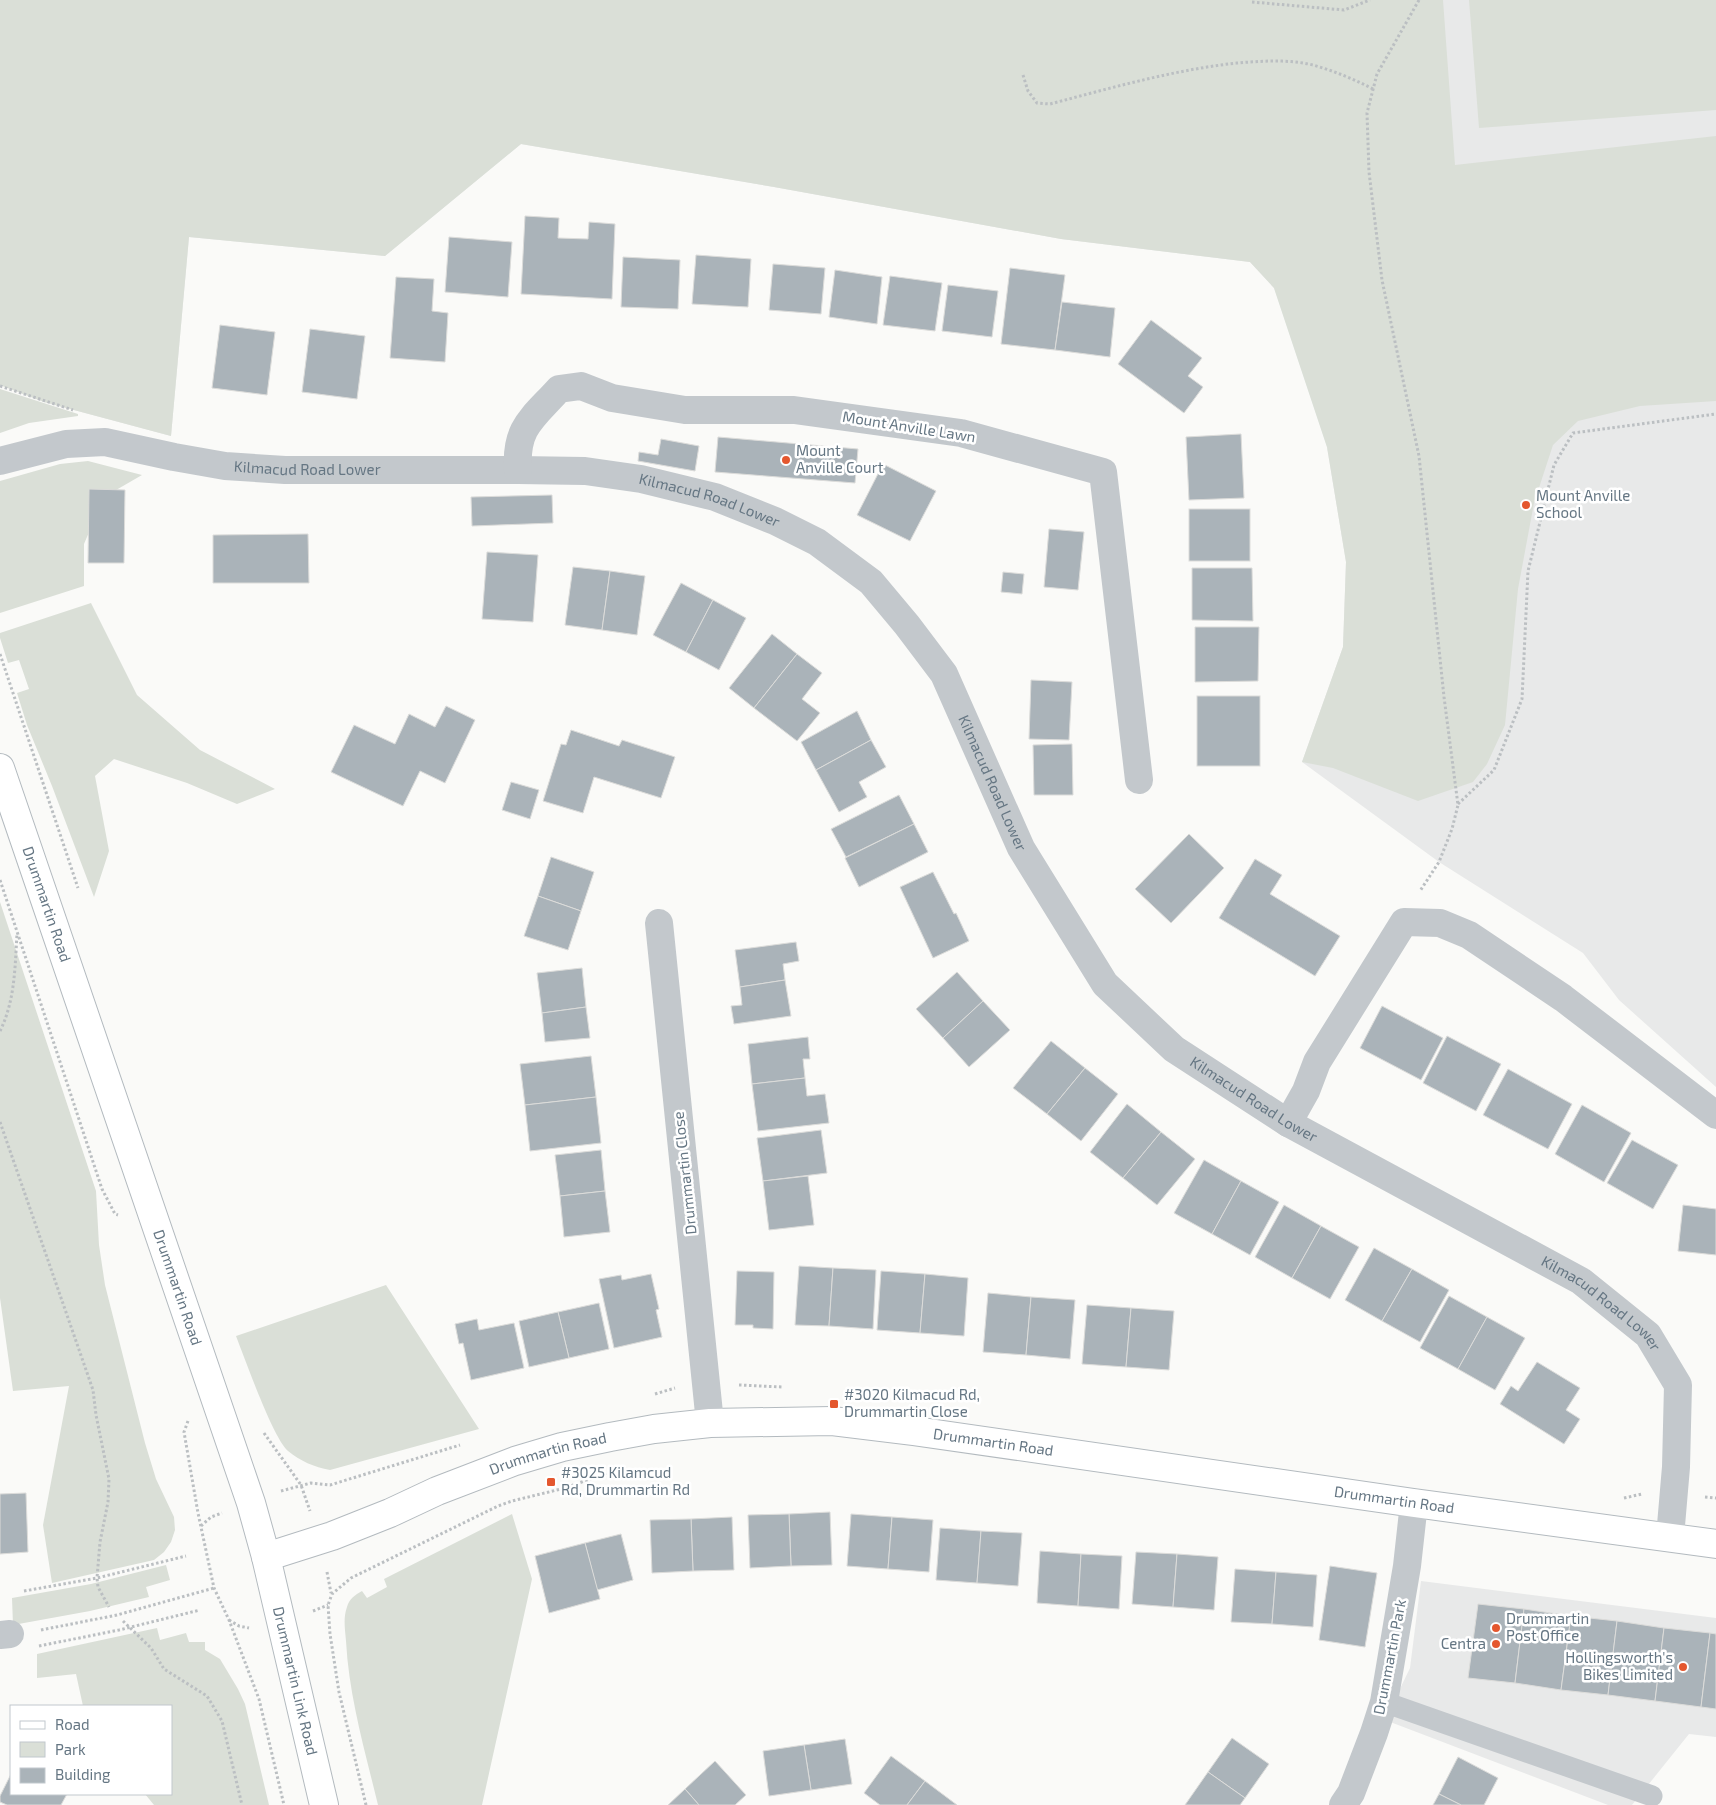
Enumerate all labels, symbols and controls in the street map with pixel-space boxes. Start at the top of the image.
street label: Mount Anville Lawn [841,407,977,445]
place label: Mount Anville Court [796,441,884,476]
marker: Mount Anville Court [780,454,792,466]
street label: Kilmacud Road Lower [233,457,381,478]
street label: Kilmacud Road Lower [637,469,783,530]
place label: Mount Anville School [1536,486,1630,521]
marker: Mount Anville School [1520,499,1532,511]
street label: Kilmacud Road Lower [955,712,1031,853]
street label: Drummartin Road [19,844,76,964]
street label: Kilmacud Road Lower [1187,1052,1321,1145]
street label: Drummartin Close [669,1111,699,1236]
street label: Drummartin Road [150,1227,206,1347]
street label: Kilmacud Road Lower [1539,1251,1665,1354]
place label: #3020 Kilmacud Rd, Drummartin Close [844,1385,980,1420]
marker: #3020 Kilmacud Rd, Drummartin Close [828,1398,840,1410]
street label: Drummartin Road [932,1424,1055,1459]
street label: Drummartin Road [486,1428,608,1478]
place label: #3025 Kilamcud Rd, Drummartin Rd [561,1463,690,1498]
marker: #3025 Kilamcud Rd, Drummartin Rd [545,1476,557,1488]
street label: Drummartin Road [1333,1482,1456,1516]
street label: Drummartin Park [1369,1597,1409,1716]
street label: Drummartin Link Road [270,1605,322,1757]
place label: Drummartin Post Office [1506,1609,1589,1644]
marker: Drummartin Post Office [1490,1622,1502,1634]
place label: Centra [1441,1634,1486,1652]
marker: Centra [1490,1638,1502,1650]
place label: Hollingsworth's Bikes Limited [1565,1648,1673,1683]
marker: Hollingsworth's Bikes Limited [1677,1661,1689,1673]
legend [10,1705,172,1795]
text: Road [55,1715,90,1733]
text: Park [55,1740,86,1758]
text: Building [55,1765,111,1783]

